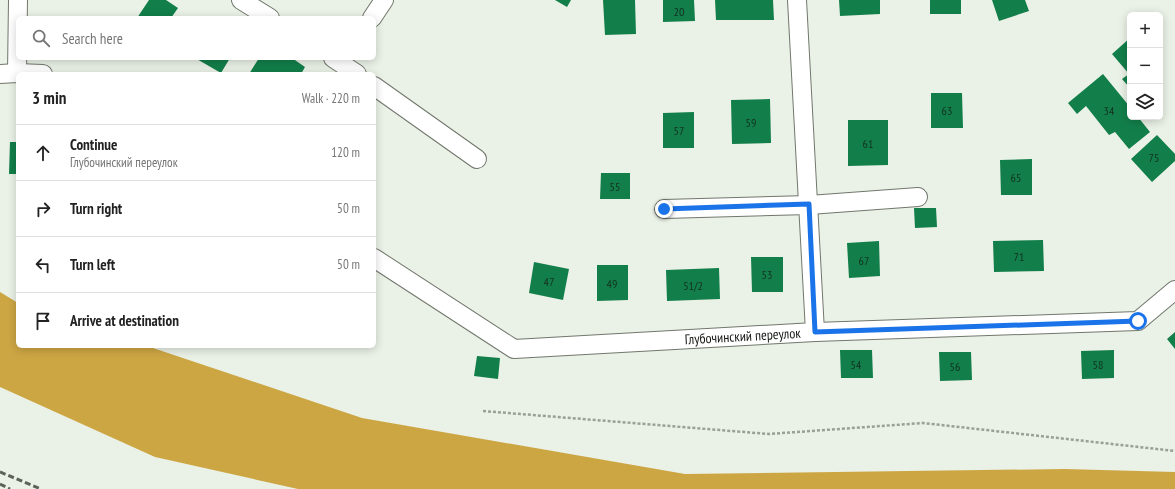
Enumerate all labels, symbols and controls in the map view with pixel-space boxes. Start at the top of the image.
house number: 20 [674,4,684,19]
map controls [1127,12,1163,120]
button: + [1127,12,1163,48]
search box [16,16,376,60]
icon: search [30,27,52,49]
text: Search here [62,29,123,48]
button: − [1127,48,1163,84]
button: layers [1127,84,1163,120]
text: 3 min [32,87,66,109]
text: Walk · 220 m [302,90,360,107]
house number: 63 [942,103,952,118]
house number: 34 [1104,103,1115,118]
house number: 59 [746,115,756,130]
house number: 57 [674,123,684,138]
text: Continue [70,135,117,154]
house number: 61 [863,136,873,151]
icon: ahead [32,142,54,164]
text: 120 m [331,144,360,161]
house number: 75 [1149,150,1159,165]
text: Глубочинский переулок [70,154,178,171]
house number: 65 [1011,170,1021,185]
house number: 55 [610,179,620,194]
icon: right [32,198,54,220]
text: Turn right [70,199,122,218]
text: 50 m [337,200,360,217]
route end [655,200,673,218]
house number: 71 [1014,249,1024,264]
house number: 67 [859,253,869,268]
icon: left [32,254,54,276]
text: Turn left [70,255,115,274]
text: 50 m [337,256,360,273]
house number: 53 [762,267,772,282]
house number: 47 [544,274,554,289]
house number: 49 [607,276,617,291]
house number: 51/2 [683,278,703,293]
icon: arrive [32,310,54,332]
text: Arrive at destination [70,311,179,330]
route start [1129,312,1147,330]
street label: Глубочинский переулок [684,324,802,348]
house number: 54 [851,357,862,372]
house number: 58 [1093,357,1103,372]
house number: 56 [950,359,960,374]

